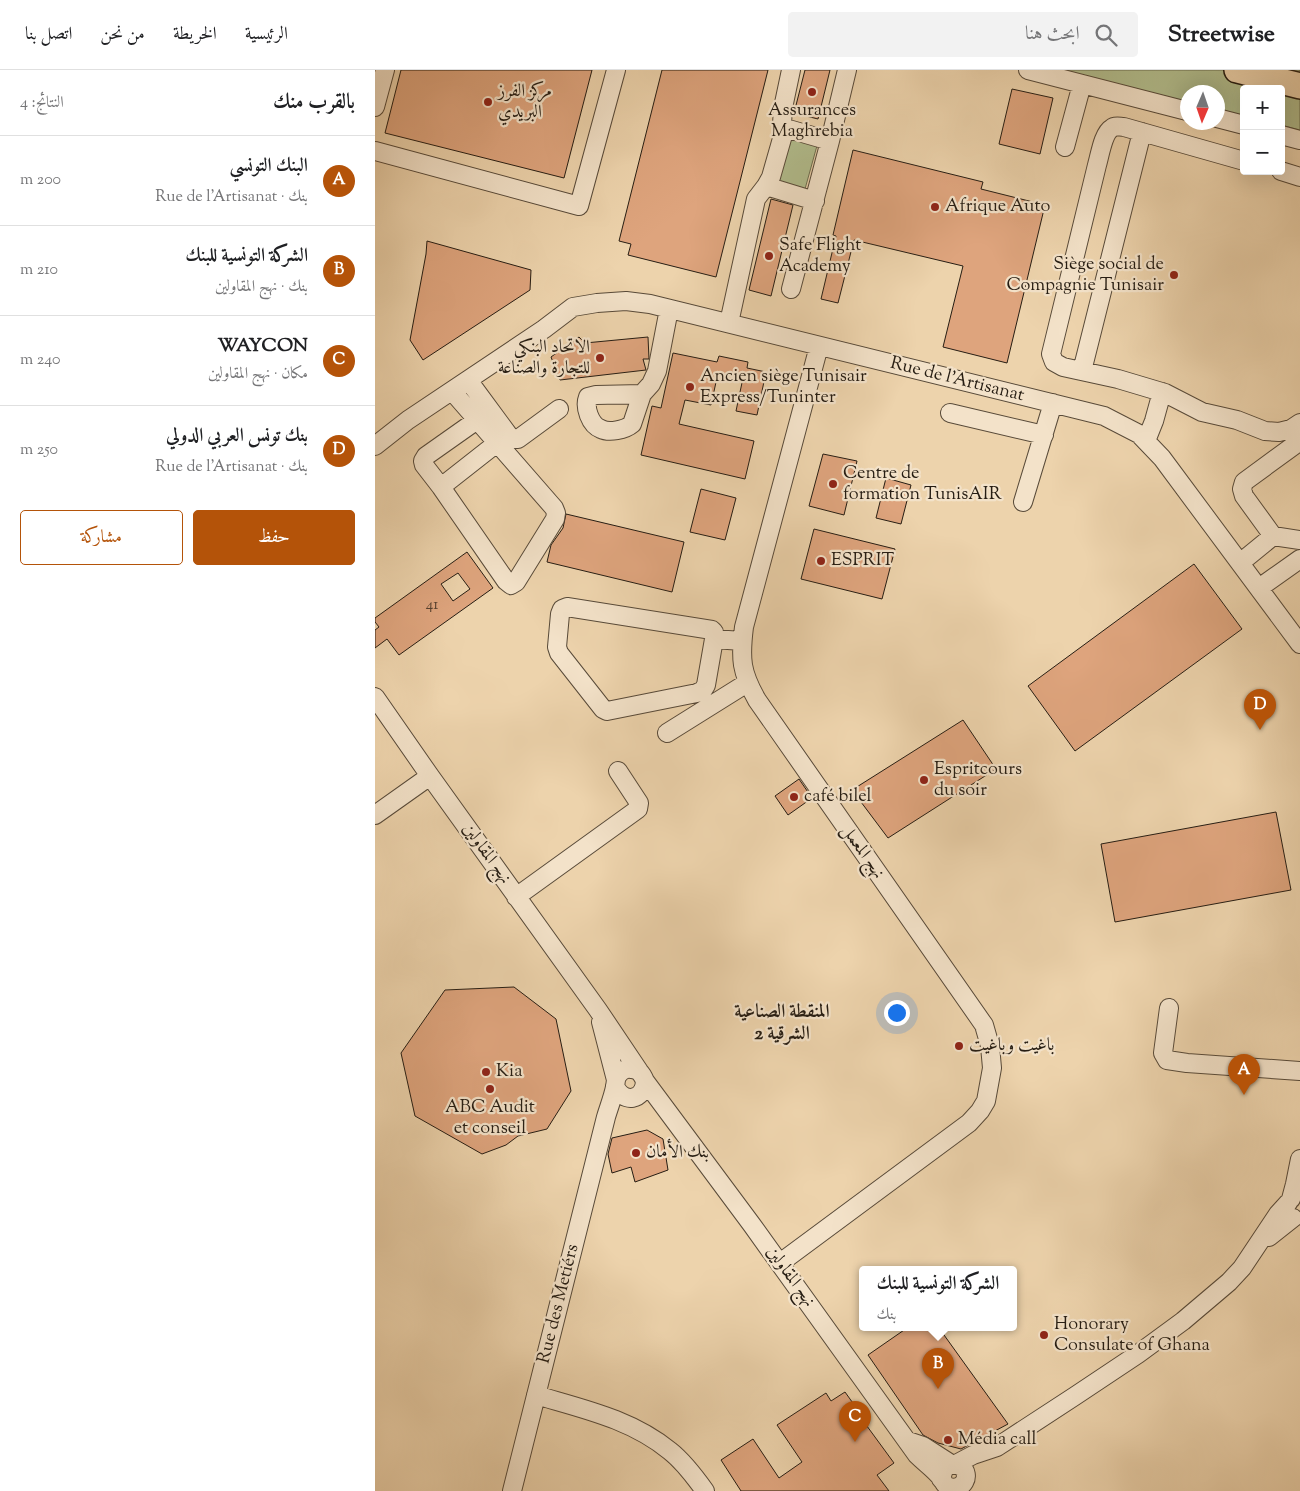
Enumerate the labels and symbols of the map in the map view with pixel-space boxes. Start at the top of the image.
place label: مركز الفرز البريدي [496,79,552,126]
north arrow [1180,85,1225,130]
marker: Assurances Maghrebia [806,86,818,98]
marker: مركز الفرز البريدي [482,96,494,108]
place label: Assurances Maghrebia [768,98,856,145]
place label: Afrique Auto [945,194,1051,220]
marker: Afrique Auto [929,201,941,213]
place label: Safe Flight Academy [779,233,861,280]
marker: Safe Flight Academy [763,250,775,262]
place label: Siège social de Compagnie Tunisair [1006,252,1164,299]
marker: Siège social de Compagnie Tunisair [1168,269,1180,281]
place label: الاتحاد البنكي للتجارة والصناعة [498,335,590,382]
street label: Rue de l'Artisanat [887,351,1027,409]
marker: الاتحاد البنكي للتجارة والصناعة [594,352,606,364]
place label: Ancien siège Tunisair Express/Tuninter [700,364,867,411]
marker: Ancien siège Tunisair Express/Tuninter [684,381,696,393]
place label: Centre de formation TunisAIR [843,461,1002,508]
marker: Centre de formation TunisAIR [827,478,839,490]
place label: ESPRIT [831,548,895,574]
marker: ESPRIT [815,555,827,567]
house number: 41 [426,595,438,616]
pin: D [1244,689,1276,730]
place label: Espritcours du soir [934,757,1022,804]
marker: Espritcours du soir [918,774,930,786]
place label: café bilel [804,784,872,810]
marker: café bilel [788,791,800,803]
street label: نهج المقاولين [454,818,517,891]
street label: نهج المعمل [833,819,890,885]
district label: المنقطة الصناعية الشرقية 2 [734,999,830,1048]
your location [884,1000,910,1026]
place label: باغيت وباغيت [969,1033,1054,1059]
marker: باغيت وباغيت [953,1040,965,1052]
pin: A [1228,1054,1260,1095]
place label: Kia [496,1059,522,1085]
marker: Kia [480,1066,492,1078]
marker: ABC Audit et conseil [484,1083,496,1095]
place label: ABC Audit et conseil [445,1095,535,1142]
place label: بنك الأمان [646,1138,709,1166]
marker: بنك الأمان [630,1147,642,1159]
street label: نهج المقاولين [758,1241,821,1314]
street label: Rue des Metiérs [532,1242,586,1366]
place label: Honorary Consulate of Ghana [1054,1312,1210,1359]
marker: Honorary Consulate of Ghana [1038,1329,1050,1341]
pin: B [922,1348,954,1389]
pin: C [839,1401,871,1442]
place label: Média call [958,1427,1037,1453]
marker: Média call [942,1434,954,1446]

